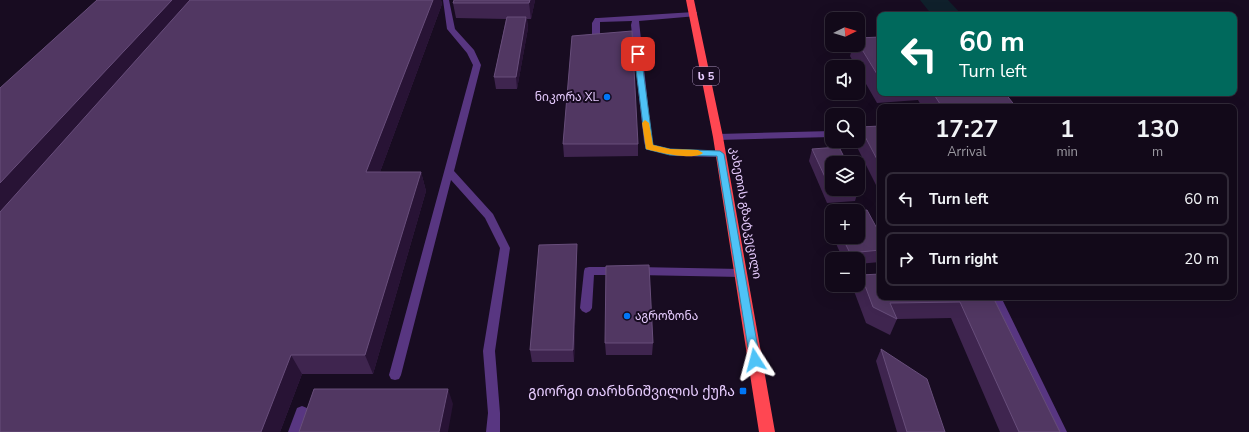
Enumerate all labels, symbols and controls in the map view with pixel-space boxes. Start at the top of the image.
north arrow [825,12,865,52]
map controls [825,12,865,292]
text: 60 m [959,23,1025,61]
icon: left [893,28,945,80]
pin [621,37,655,71]
icon: arrive [627,43,649,65]
text: Turn left [959,59,1027,83]
button: sound [825,60,865,100]
road number: ს 5 [693,67,719,85]
place label: ნიკორა XL [535,89,599,105]
marker: ნიკორა XL [602,92,612,102]
button: search [825,108,865,148]
text: 17:27 [935,113,998,145]
text: 1 [1060,113,1074,145]
text: 130 [1136,113,1179,145]
text: Arrival [947,143,986,161]
text: min [1056,143,1078,161]
text: m [1152,143,1163,161]
street label: კახეთის გზატკეცილი [727,146,766,280]
button: layers [825,156,865,196]
icon: left [895,188,917,210]
text: Turn left [929,189,988,209]
text: 60 m [1184,189,1219,209]
button: + [825,204,865,244]
icon: right [895,248,917,270]
text: Turn right [929,249,998,269]
text: 20 m [1184,249,1219,269]
button: − [825,252,865,292]
place label: აგროზონა [635,308,698,324]
marker: აგროზონა [622,311,632,321]
position arrow [734,339,776,381]
place label: გიორგი თარხნიშვილის ქუჩა [528,382,735,401]
marker: გიორგი თარხნიშვილის ქუჩა [738,386,748,396]

